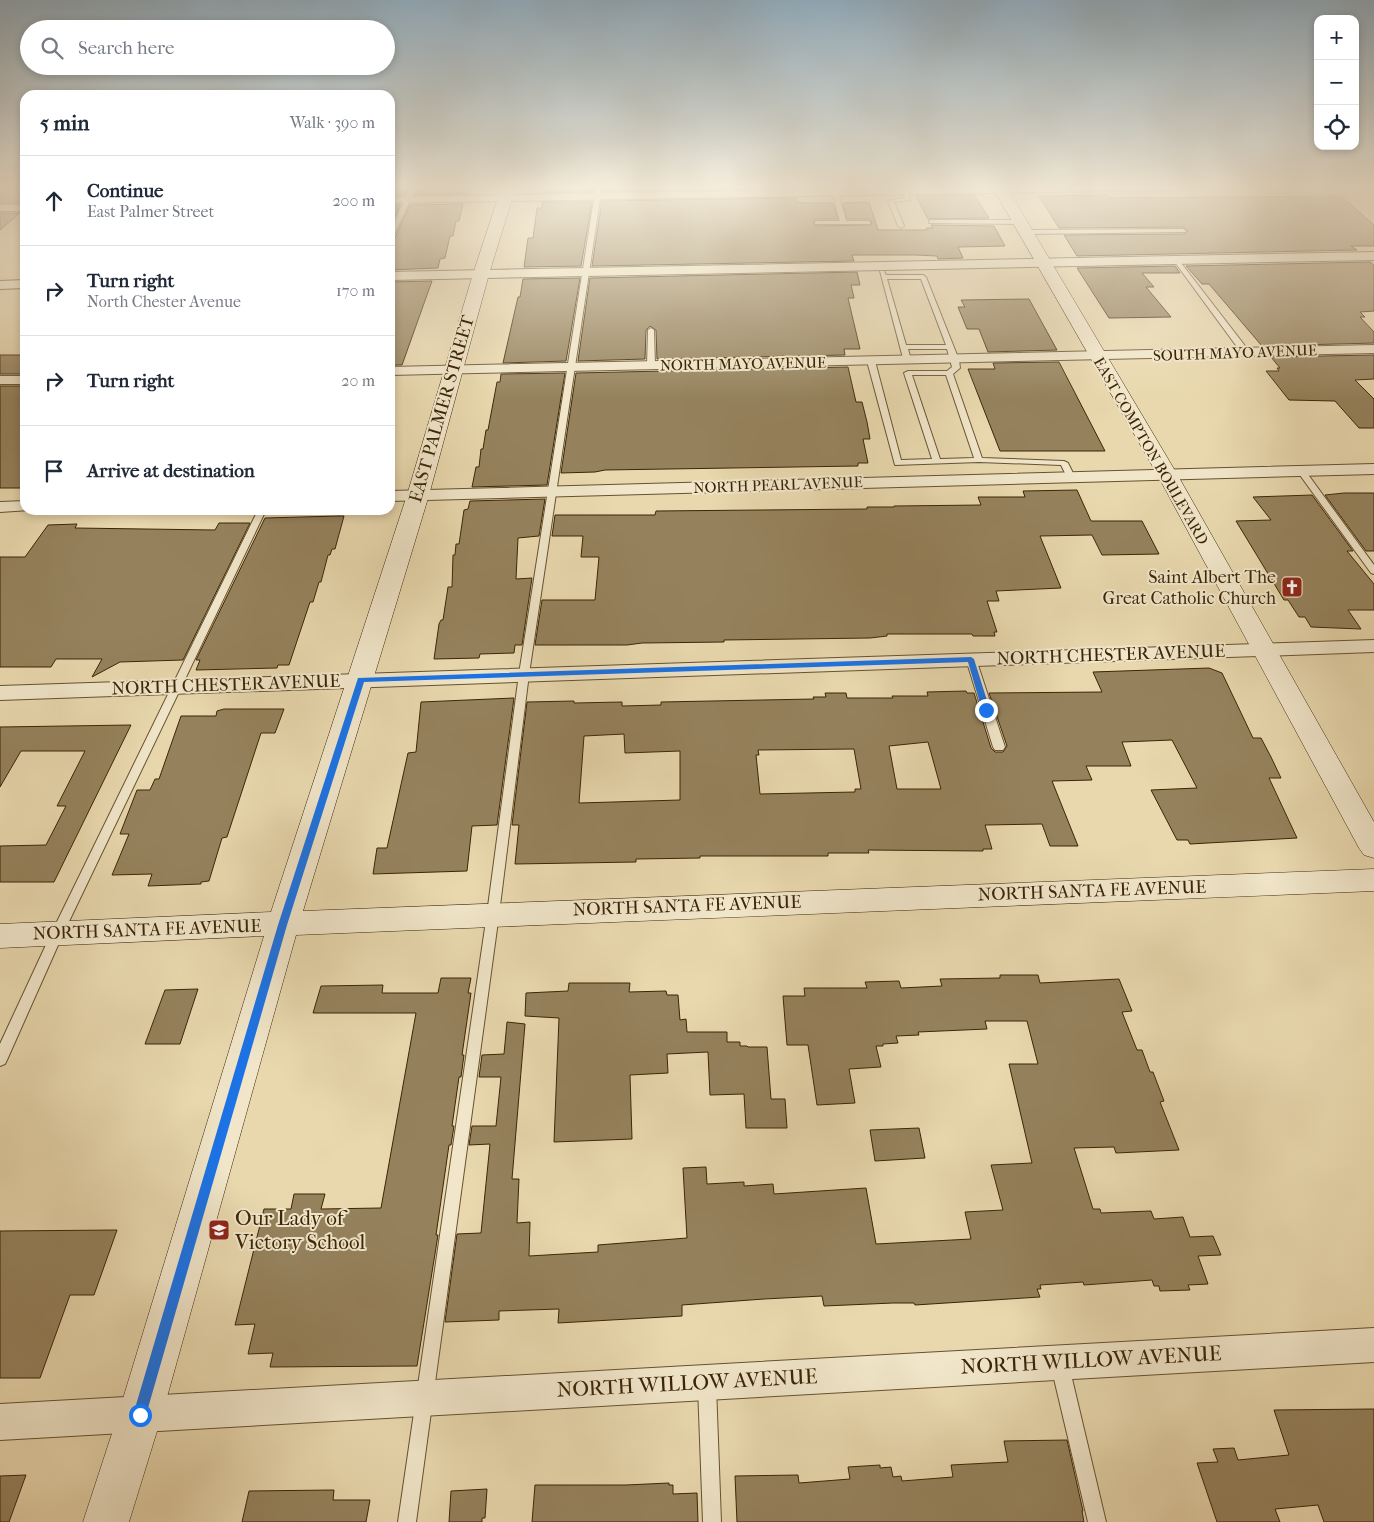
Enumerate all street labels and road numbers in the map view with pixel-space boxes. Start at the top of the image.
street label: EAST PALMER STREET [405,312,479,505]
street label: SOUTH MAYO AVENUE [1153,341,1317,365]
street label: NORTH MAYO AVENUE [660,354,826,374]
street label: EAST COMPTON BOULEVARD [1090,354,1212,548]
street label: NORTH PEARL AVENUE [693,473,863,497]
street label: NORTH CHESTER AVENUE [996,641,1226,669]
street label: NORTH CHESTER AVENUE [111,671,341,699]
street label: NORTH SANTA FE AVENUE [977,877,1207,905]
street label: NORTH SANTA FE AVENUE [572,892,802,920]
street label: NORTH SANTA FE AVENUE [32,916,262,944]
street label: NORTH WILLOW AVENUE [960,1341,1222,1379]
street label: NORTH WILLOW AVENUE [556,1364,818,1402]

